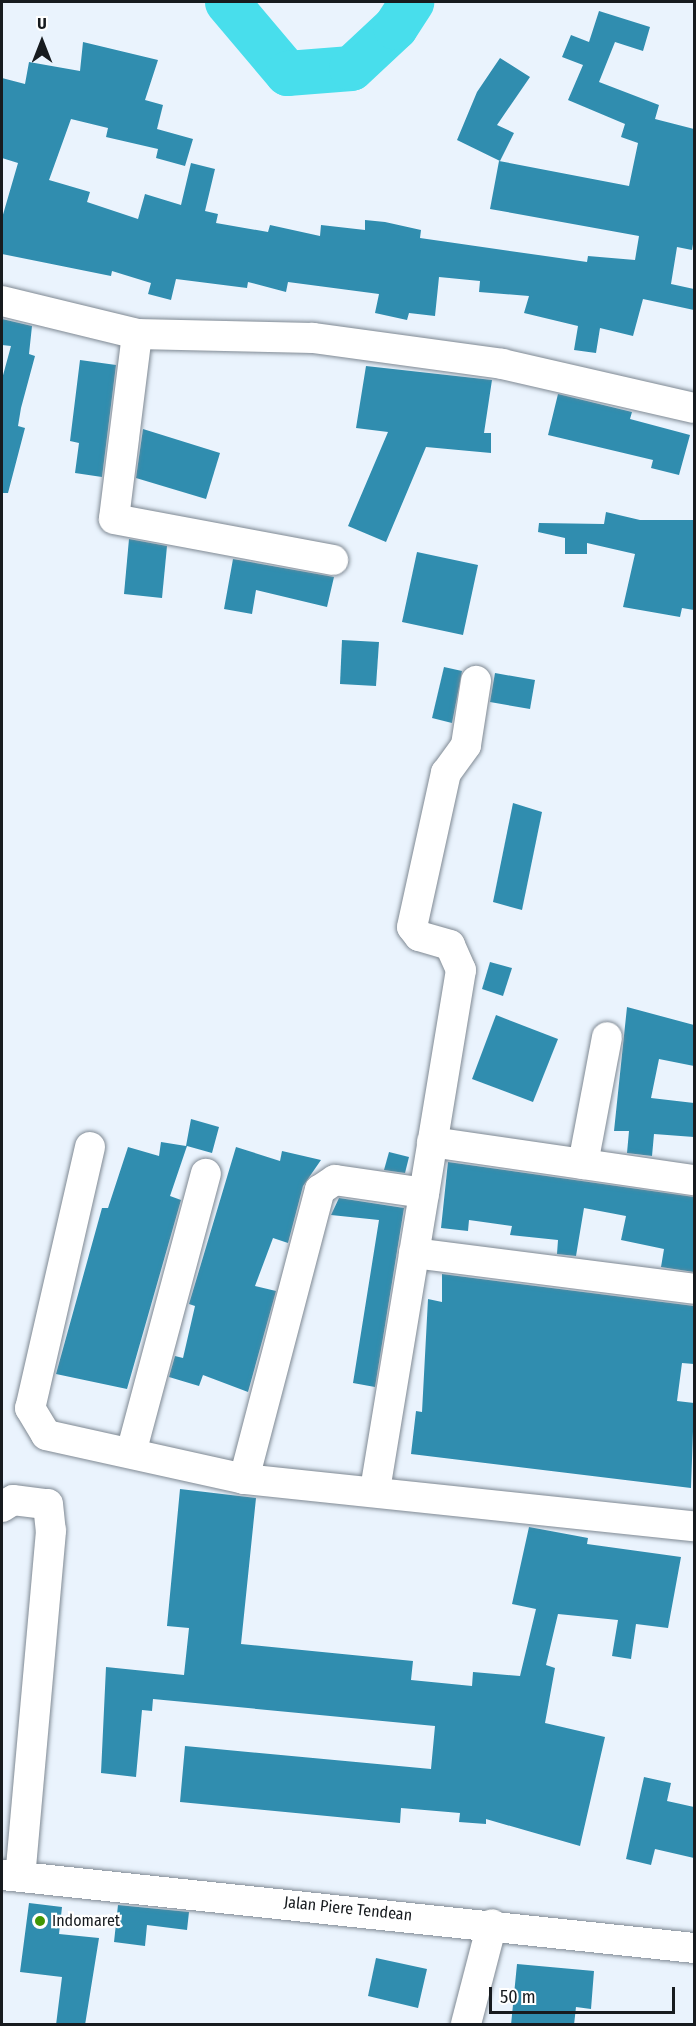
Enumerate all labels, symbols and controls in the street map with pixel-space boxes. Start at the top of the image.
north arrow [12,12,72,72]
text: U [37,14,47,33]
street label: Jalan Piere Tendean [283,1893,413,1925]
place label: Indomaret [52,1911,120,1931]
marker: Indomaret [33,1914,47,1928]
scale bar [492,1975,678,2013]
text: 50 m [500,1986,536,2008]

